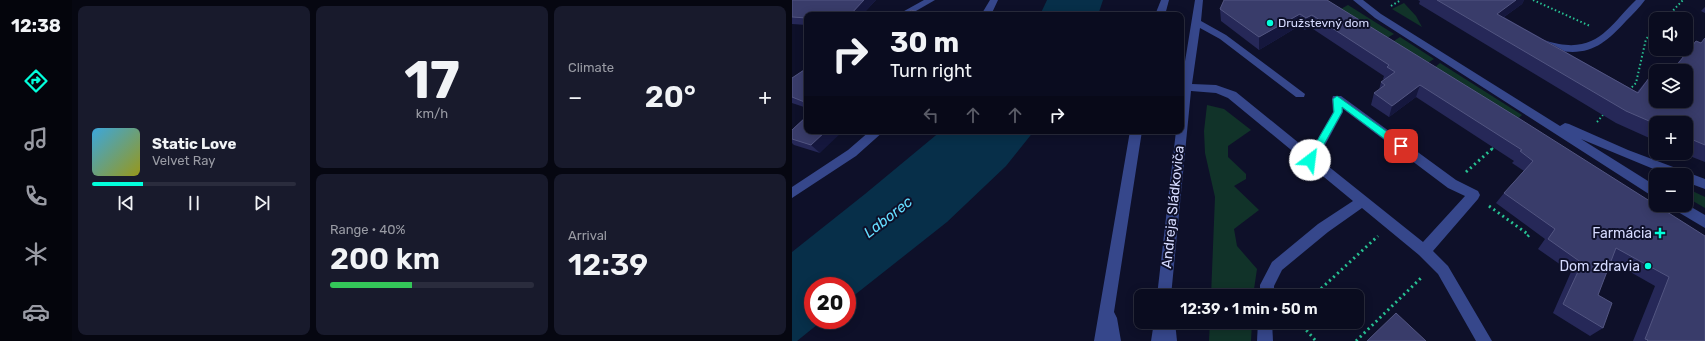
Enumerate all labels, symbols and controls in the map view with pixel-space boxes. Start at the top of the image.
map controls [1649,12,1693,212]
button: sound [1649,12,1693,56]
text: 12:38 [11,15,61,37]
place label: Družstevný dom [1278,16,1369,30]
marker: Družstevný dom [1265,18,1275,28]
text: 30 m [890,26,959,59]
icon: right [824,28,876,80]
text: 17 [404,49,460,111]
text: Climate [568,60,614,75]
text: Turn right [890,60,972,82]
button: layers [1649,64,1693,108]
icon: directions [22,67,50,95]
text: 20° [645,79,696,115]
text: − [568,84,582,111]
text: + [758,84,772,111]
icon: left [920,104,942,126]
icon: ahead [962,104,984,126]
icon: ahead [1004,104,1026,126]
icon: right [1046,104,1068,126]
text: km/h [416,106,448,121]
button: + [1649,116,1693,160]
icon: music [22,125,50,153]
pin [1384,129,1418,163]
text: Static Love [152,135,236,153]
icon: arrive [1390,135,1412,157]
position arrow [1289,139,1331,181]
street label: Andreja Sládkoviča [1158,145,1188,269]
text: Velvet Ray [152,153,215,168]
button: − [1649,168,1693,212]
icon: phone [22,182,50,210]
icon: previous [115,192,137,214]
icon: pause [183,192,205,214]
icon: next [251,192,273,214]
water label: Laborec [860,192,916,242]
text: Range · 40% [330,222,406,237]
place label: Farmácia [1592,225,1652,242]
text: Arrival [568,228,607,243]
marker: Farmácia [1655,228,1665,238]
icon: climate [22,240,50,268]
text: 200 km [330,241,440,277]
text: 12:39 [568,247,648,283]
place label: Dom zdravia [1559,258,1640,275]
marker: Dom zdravia [1643,261,1653,271]
speed limit sign: 20 [804,277,856,329]
icon: car [22,298,50,326]
text: 12:39 · 1 min · 50 m [1180,300,1318,318]

